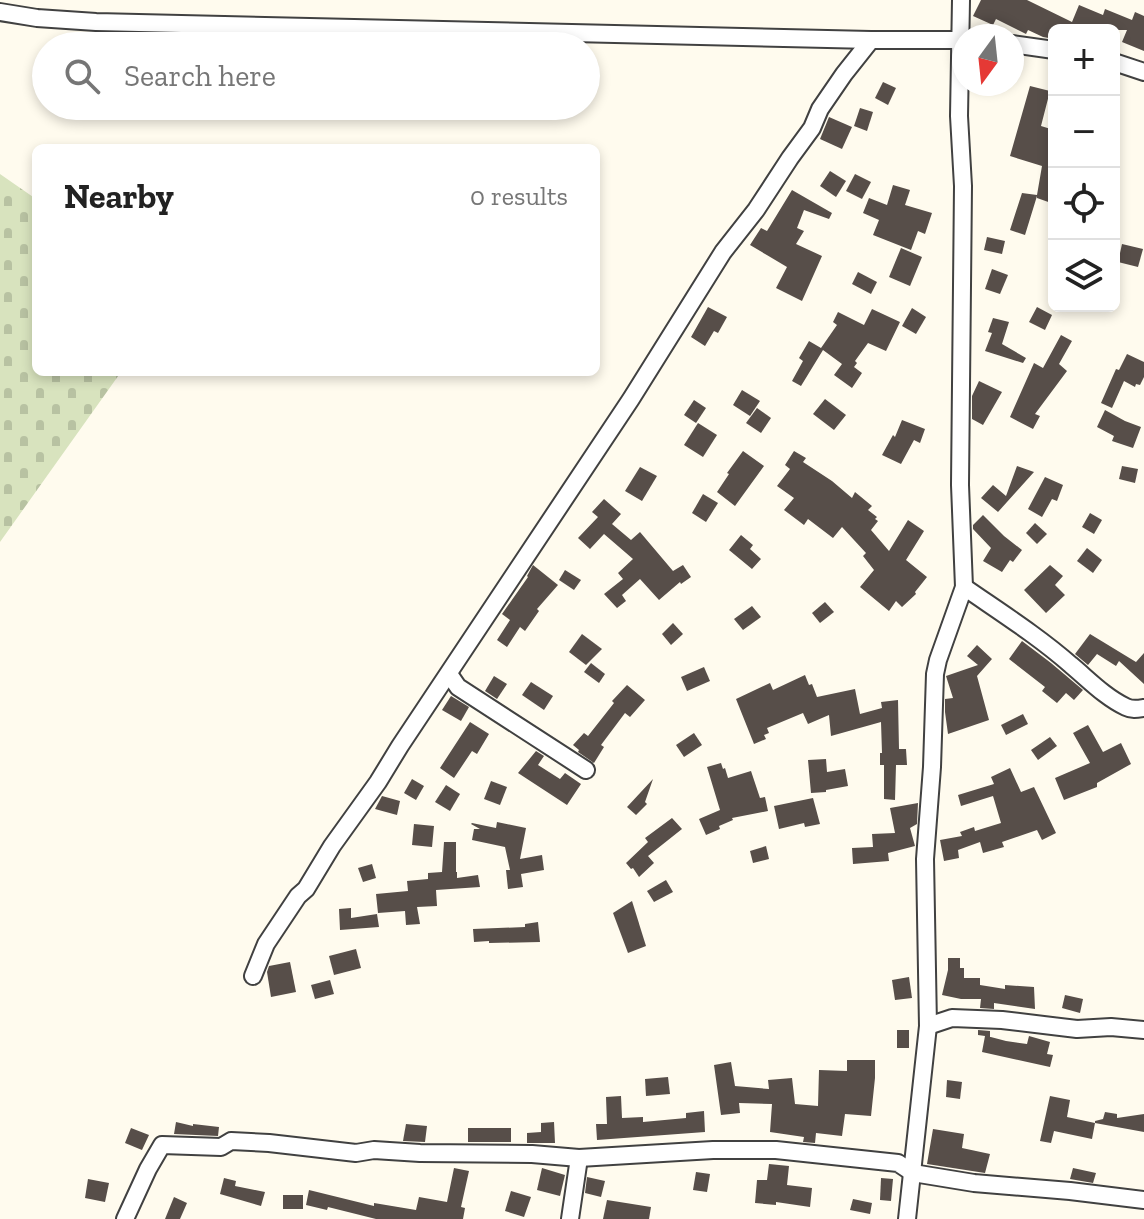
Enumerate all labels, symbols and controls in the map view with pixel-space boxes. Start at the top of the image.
north arrow [952,24,1024,96]
map controls [1048,24,1120,312]
button: + [1048,24,1120,96]
search box [32,32,600,120]
icon: search [60,54,104,98]
text: Search here [124,58,276,94]
button: − [1048,96,1120,168]
button: locate [1048,168,1120,240]
text: Nearby [64,176,174,217]
text: 0 results [470,180,568,212]
button: layers [1048,240,1120,312]

